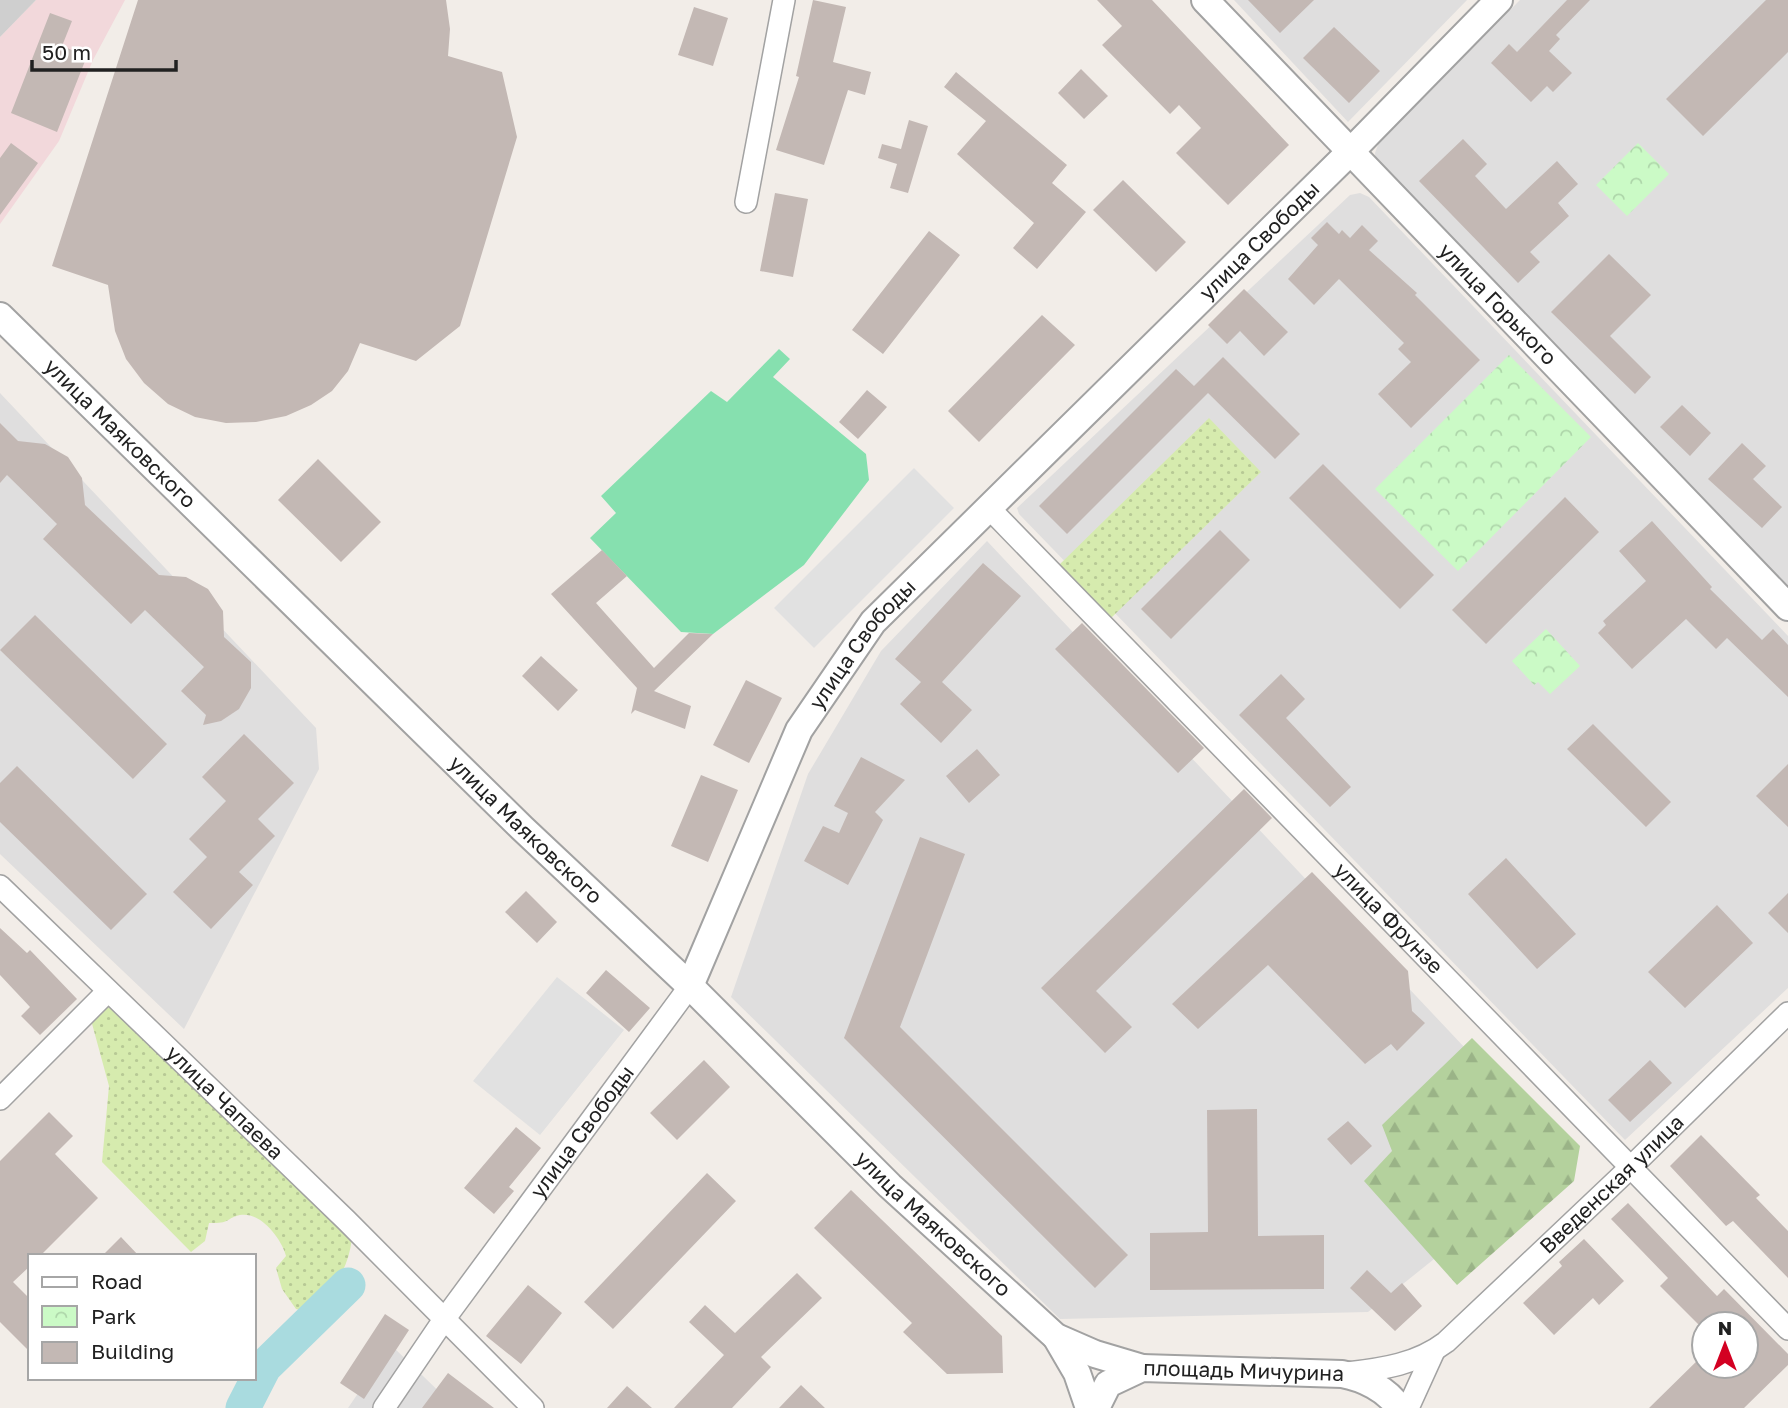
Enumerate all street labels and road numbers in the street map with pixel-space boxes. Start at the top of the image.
street label: улица Свободы [1193,175,1325,305]
street label: улица Горького [1434,237,1563,370]
street label: улица Маяковского [39,353,202,513]
street label: улица Свободы [803,573,921,714]
street label: улица Маяковского [444,750,608,909]
street label: улица Фрунзе [1329,857,1449,979]
street label: улица Чапаева [161,1039,289,1165]
street label: улица Свободы [524,1060,639,1203]
street label: Введенская улица [1534,1109,1689,1259]
street label: улица Маяковского [850,1145,1017,1302]
street label: площадь Мичурина [1143,1354,1344,1386]

